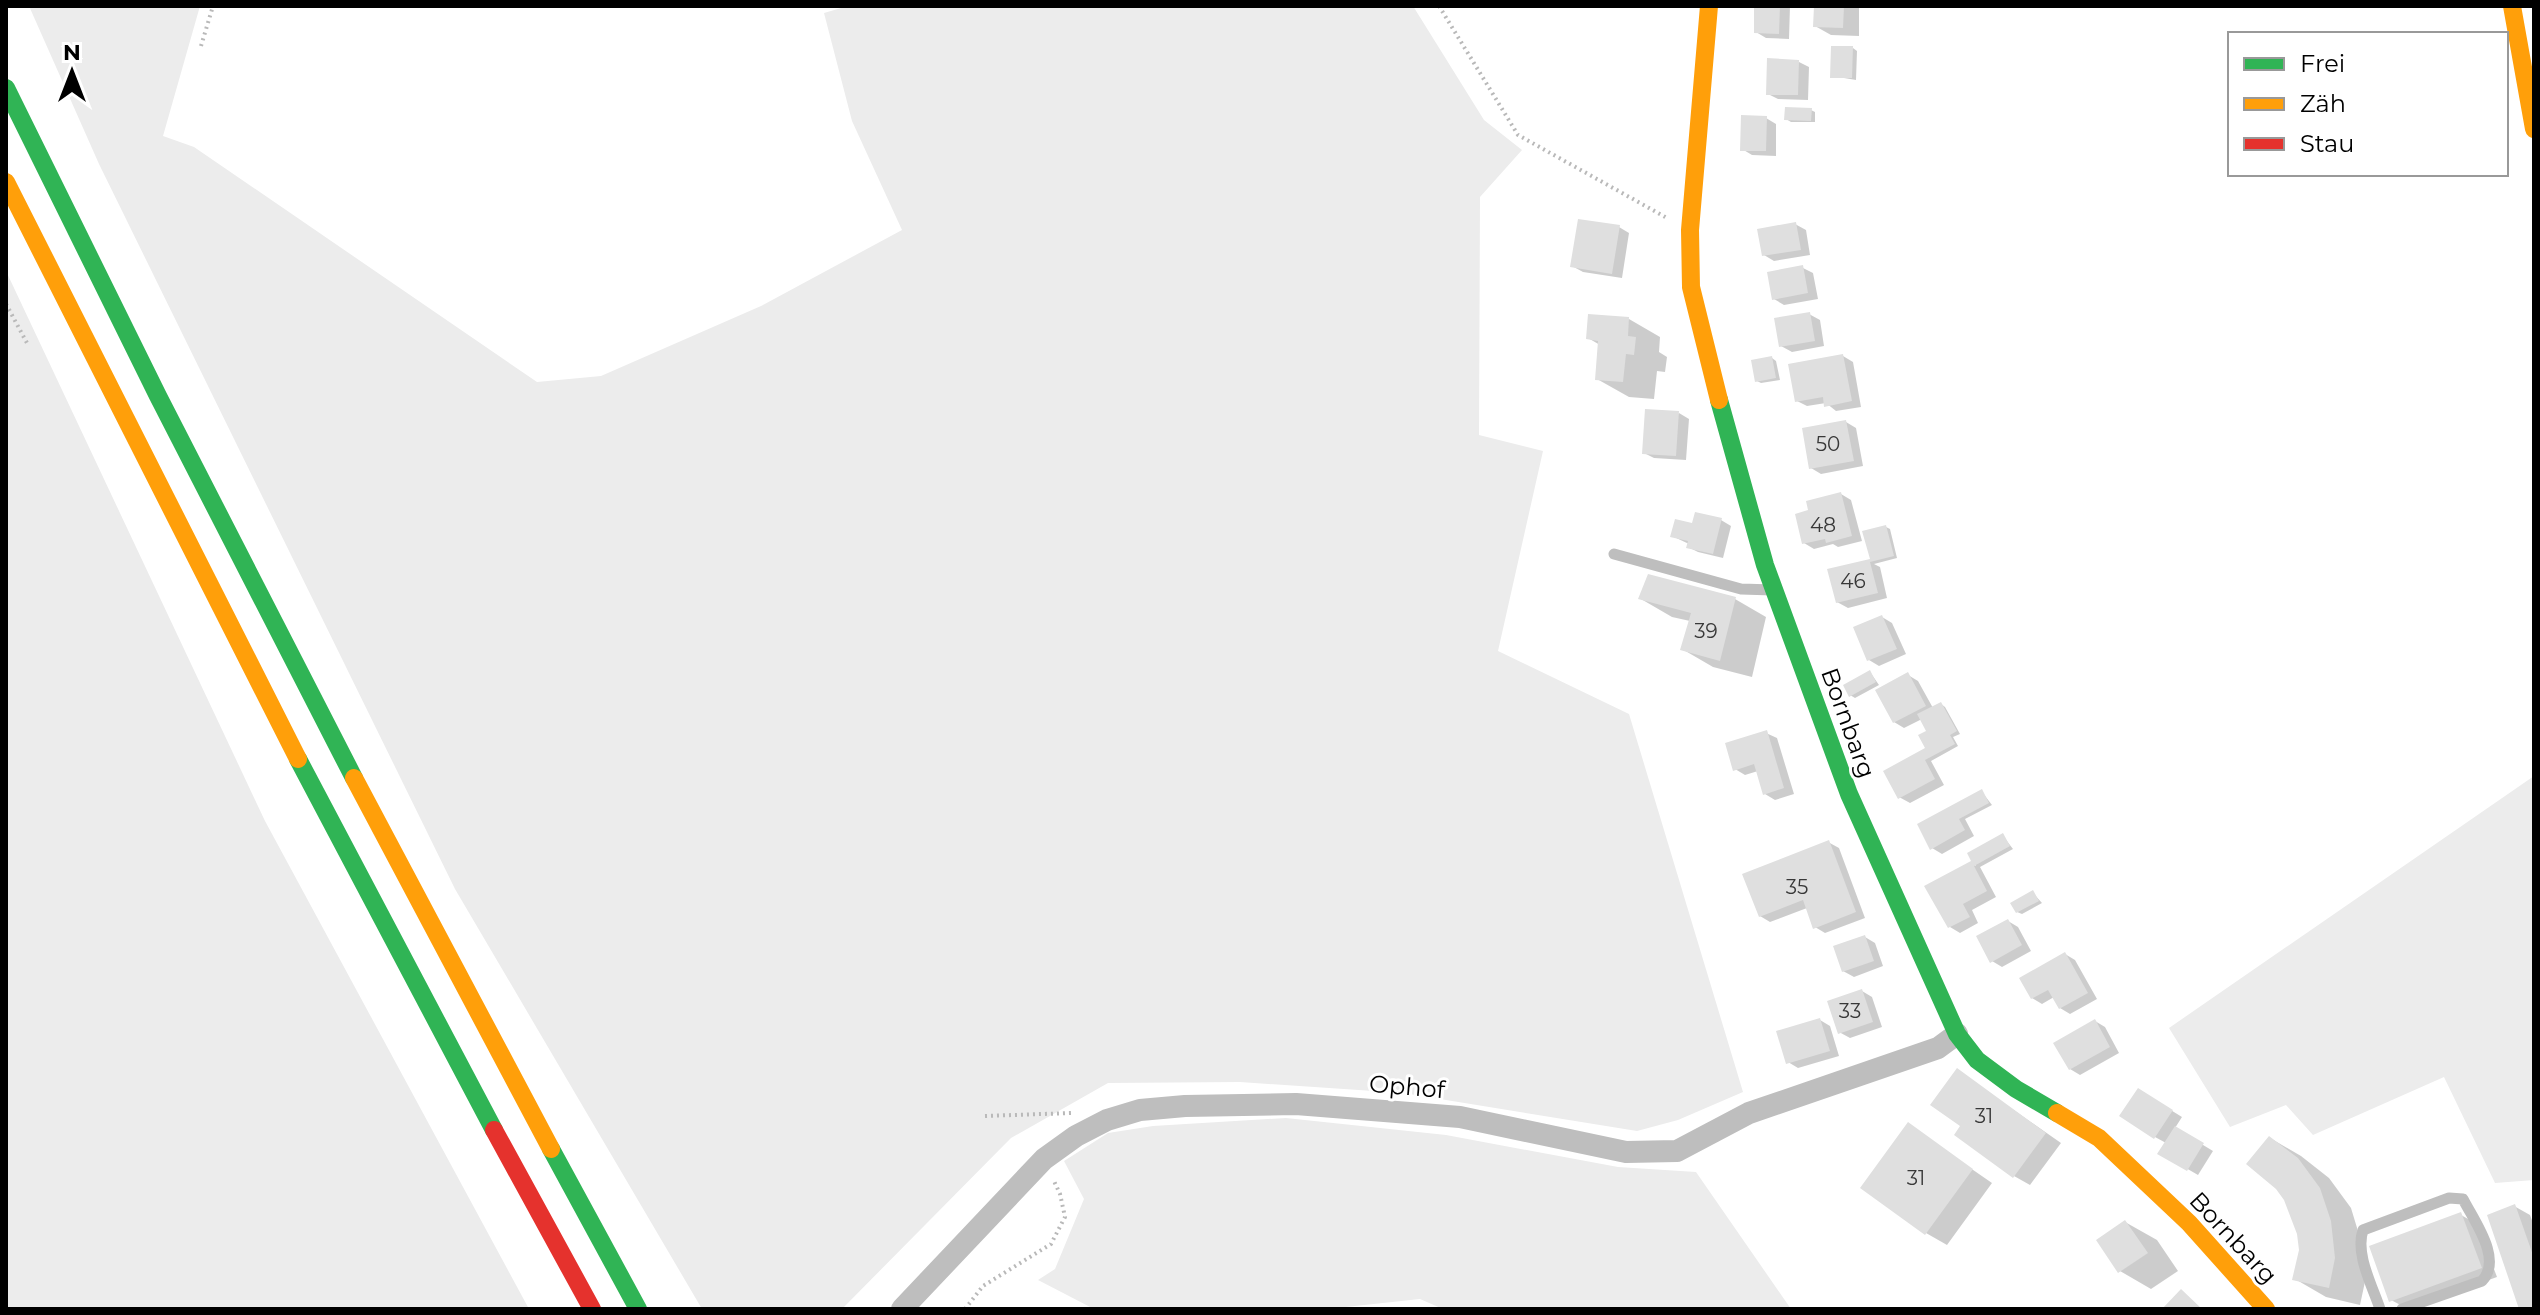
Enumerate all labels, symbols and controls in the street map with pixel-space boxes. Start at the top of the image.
north arrow [32,32,112,112]
legend [2228,32,2508,176]
text: N [63,39,81,66]
text: Frei [2300,49,2345,78]
text: Zäh [2300,89,2346,118]
text: Stau [2300,129,2354,158]
house number: 50 [1816,432,1840,456]
house number: 48 [1810,513,1836,537]
house number: 46 [1840,569,1866,593]
house number: 39 [1694,619,1718,643]
street label: Bornbarg [1815,664,1882,782]
house number: 35 [1786,875,1808,899]
house number: 33 [1839,999,1861,1023]
street label: Ophof [1368,1069,1447,1104]
house number: 31 [1975,1104,1993,1128]
house number: 31 [1907,1166,1925,1190]
street label: Bornbarg [2184,1186,2283,1290]

